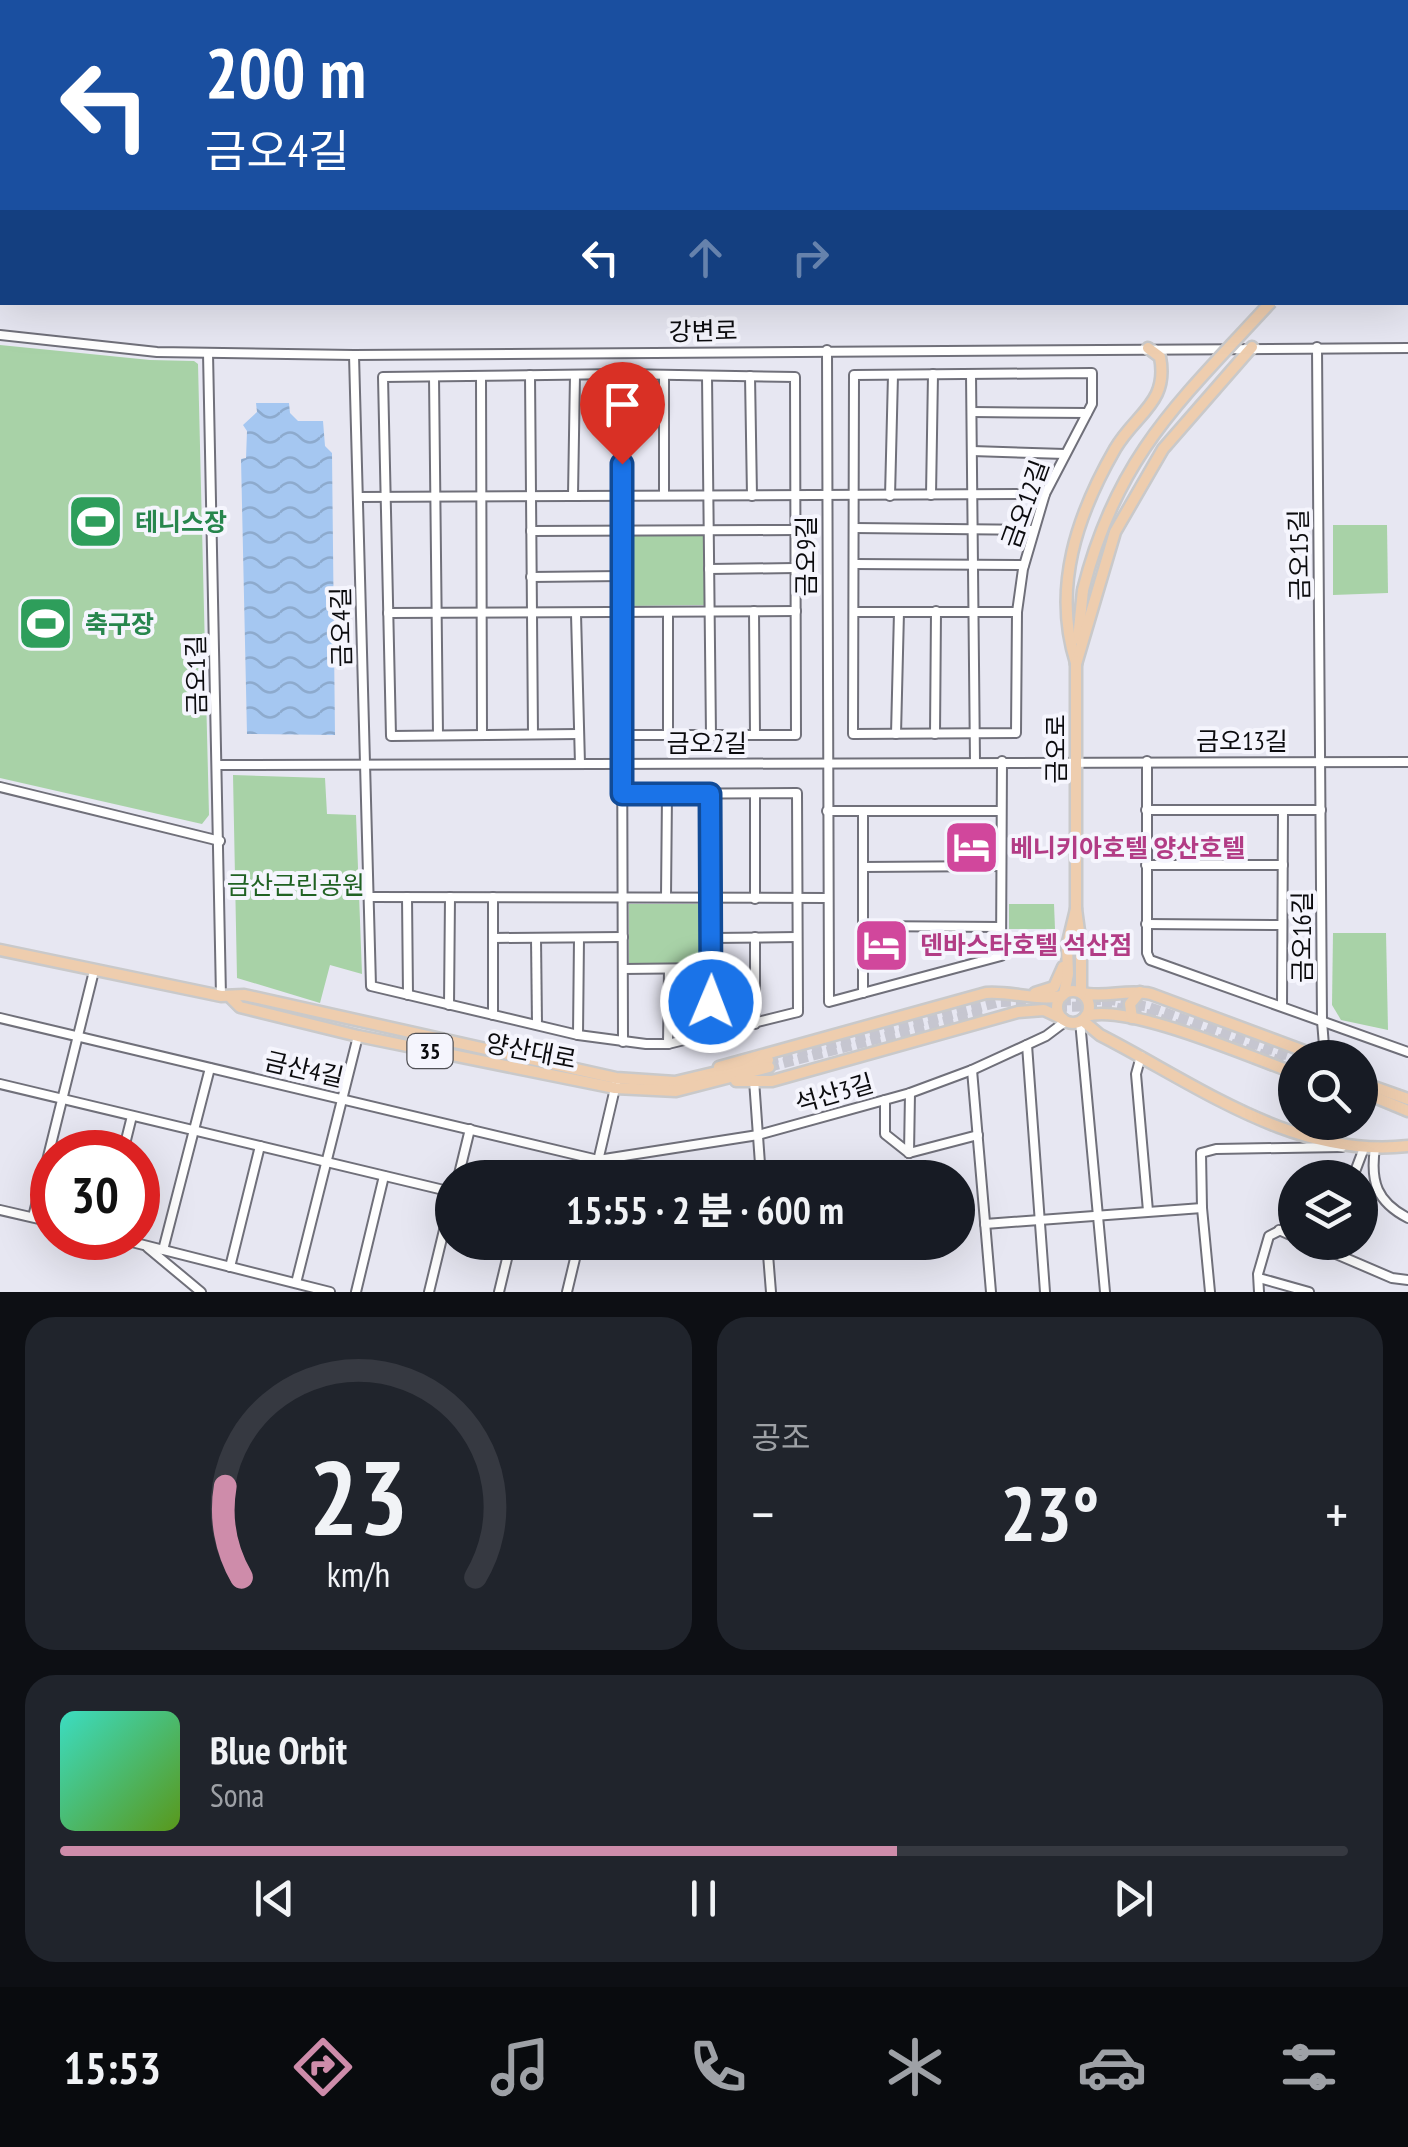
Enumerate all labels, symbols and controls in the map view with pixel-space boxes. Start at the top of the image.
text: 200 m [205,27,366,117]
icon: left [40,40,170,170]
text: 금오4길 [205,121,349,179]
icon: left [573,230,628,285]
icon: ahead [678,230,733,285]
icon: right [783,230,838,285]
street label: 강변로 [668,314,738,348]
pin [580,362,665,465]
icon: arrive [595,377,650,432]
street label: 금오12길 [994,456,1056,552]
sports icon: 테니스장 [66,492,126,552]
place label: 테니스장 [135,506,227,538]
street label: 금오15길 [1282,509,1316,601]
street label: 금오9길 [790,516,822,596]
street label: 금오4길 [324,587,358,667]
sports icon: 축구장 [16,594,76,654]
place label: 축구장 [85,608,154,640]
street label: 금오1길 [179,635,213,715]
street label: 금오로 [1040,714,1072,784]
street label: 금오13길 [1196,725,1288,757]
street label: 금오2길 [667,727,747,759]
hotel icon: 베니키아호텔 양산호텔 [941,818,1001,878]
place label: 베니키아호텔 양산호텔 [1010,832,1245,864]
park label: 금산근린공원 [227,869,365,901]
street label: 금오16길 [1286,891,1318,983]
hotel icon: 덴바스타호텔 석산점 [851,915,911,975]
place label: 덴바스타호텔 석산점 [920,929,1132,961]
position arrow [659,950,763,1054]
street label: 양산대로 [483,1027,579,1075]
road number: 35 [408,1034,452,1068]
map controls [1278,1040,1378,1260]
button: search [1278,1040,1378,1140]
street label: 금산4길 [261,1044,347,1094]
street label: 석산3길 [791,1067,877,1119]
speed limit sign: 30 [30,1130,160,1260]
button: layers [1278,1160,1378,1260]
text: 15:55 · 2 분 · 600 m [566,1185,844,1234]
text: 공조 [752,1416,810,1458]
text: 23 [309,1429,408,1564]
text: 23° [1000,1465,1099,1562]
text: − [752,1478,774,1549]
text: + [1325,1478,1348,1549]
text: km/h [327,1551,390,1597]
text: Blue Orbit [210,1725,347,1774]
text: Sona [210,1774,264,1816]
icon: previous [247,1871,302,1926]
icon: pause [676,1871,731,1926]
icon: next [1106,1871,1161,1926]
icon: directions [288,2032,358,2102]
icon: music [485,2032,555,2102]
icon: phone [683,2032,753,2102]
icon: climate [880,2032,950,2102]
icon: car [1077,2032,1147,2102]
icon: filters [1274,2032,1344,2102]
text: 15:53 [64,2038,161,2096]

